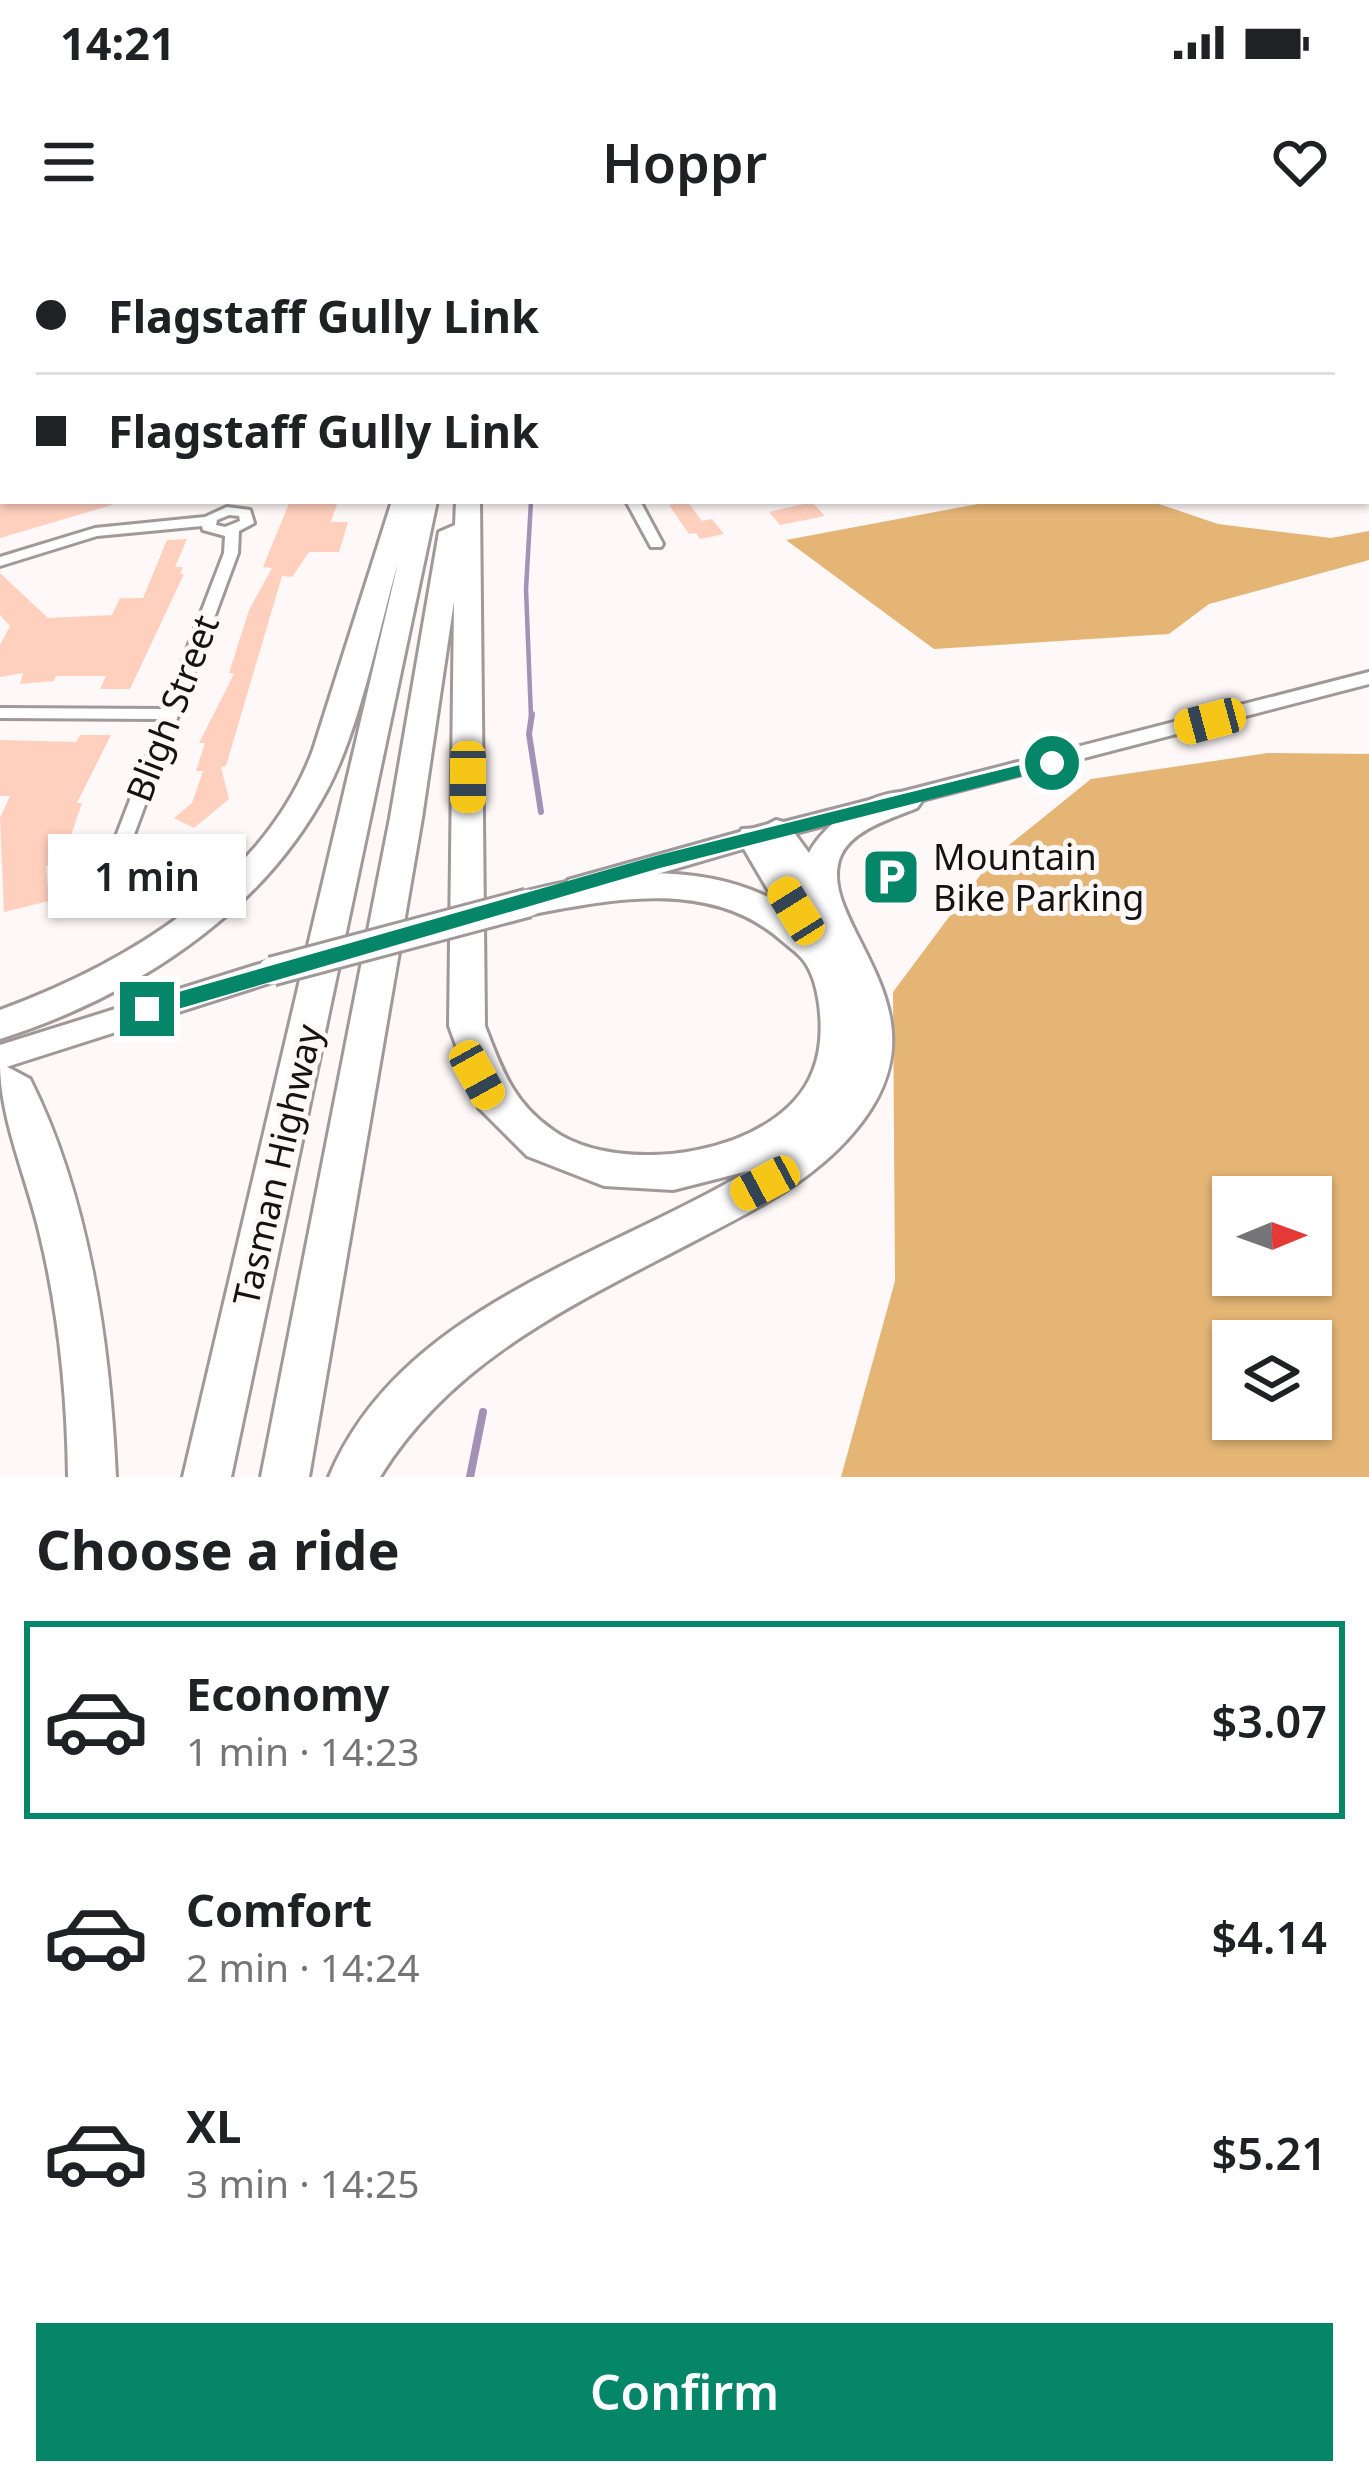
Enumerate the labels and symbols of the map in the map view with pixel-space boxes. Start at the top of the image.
street label: Bligh Street [114,608,230,808]
car [1171,694,1249,748]
route start [1025,736,1079,790]
car [450,741,486,813]
place label: Mountain Bike Parking [933,832,1144,922]
callout: 1 min [48,835,246,919]
parking icon: Mountain Bike Parking [860,846,922,908]
car [762,871,830,951]
route end [120,982,174,1036]
street label: Tasman Highway [221,1019,333,1310]
car [444,1035,510,1115]
car [725,1150,805,1216]
north arrow [1212,1176,1332,1296]

